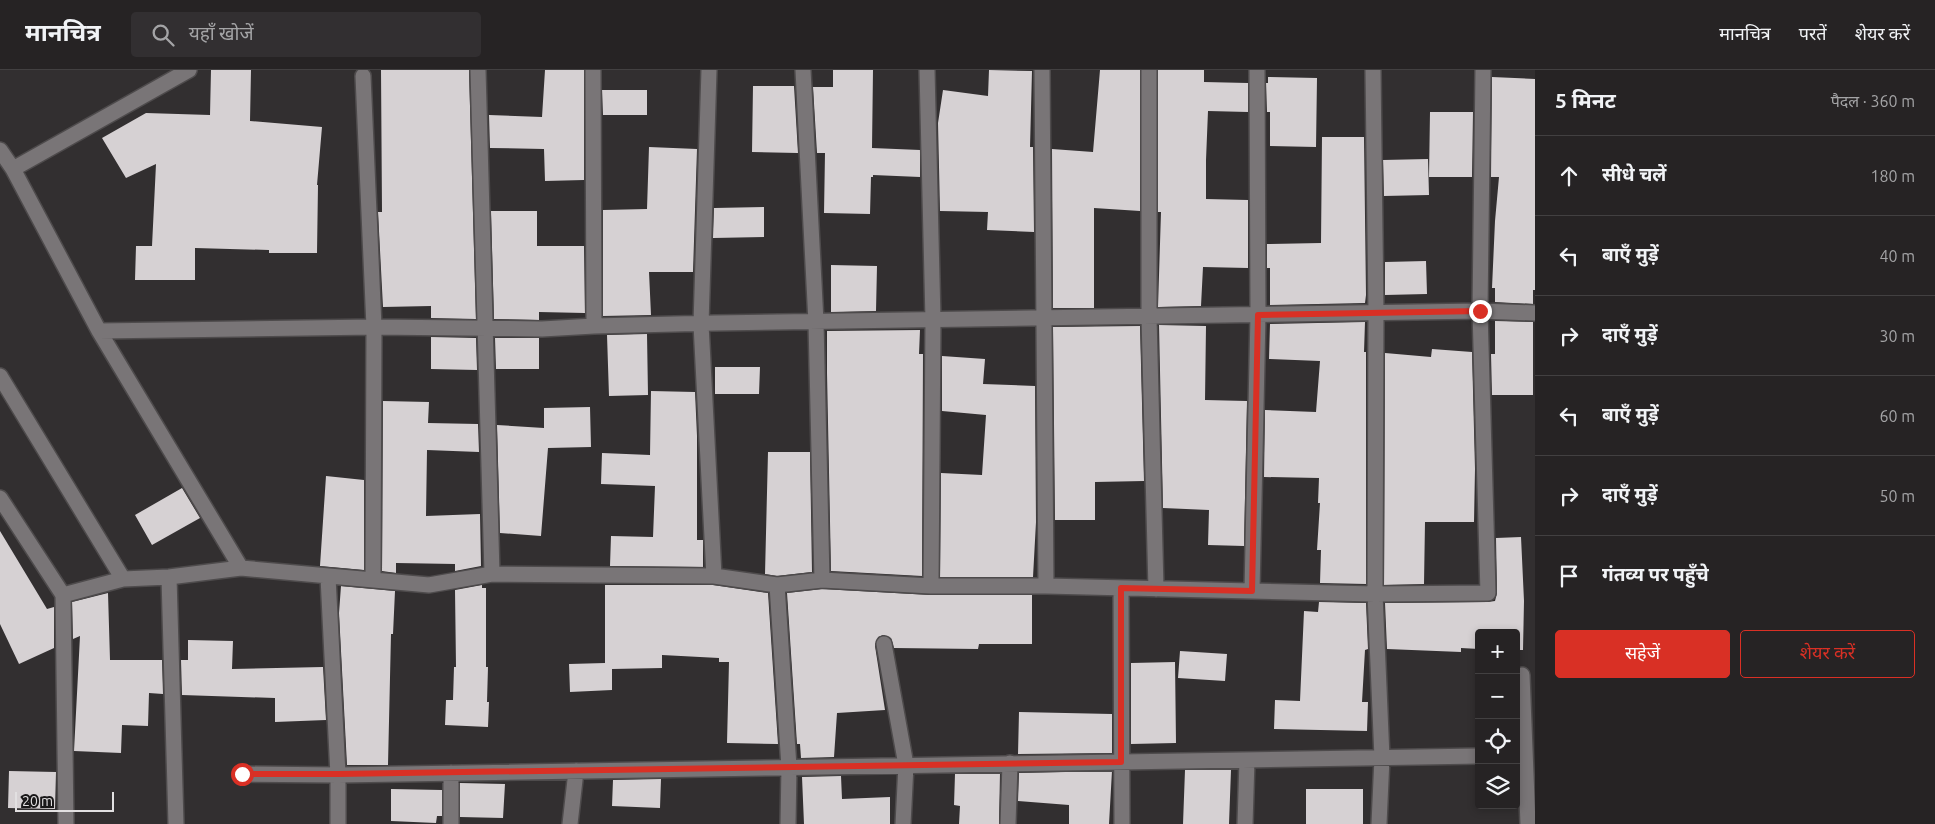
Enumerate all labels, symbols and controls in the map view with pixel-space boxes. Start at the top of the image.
search box [131,12,481,57]
text: मानचित्र [25,19,101,46]
icon: search [149,21,177,49]
text: यहाँ खोजें [189,22,254,44]
text: मानचित्र [1719,23,1771,43]
text: परतें [1799,23,1827,43]
text: शेयर करें [1855,23,1910,43]
text: 5 मिनट [1555,88,1616,112]
text: पैदल · 360 m [1831,92,1915,110]
icon: ahead [1555,162,1583,190]
text: सीधे चलें [1602,163,1666,185]
text: 180 m [1870,167,1915,185]
icon: left [1555,242,1583,270]
text: बाएँ मुड़ें [1602,243,1659,265]
text: 40 m [1879,247,1915,265]
route end [1469,300,1492,323]
icon: right [1555,322,1583,350]
text: दाएँ मुड़ें [1602,323,1658,345]
text: 30 m [1879,327,1915,345]
icon: left [1555,402,1583,430]
text: बाएँ मुड़ें [1602,403,1659,425]
text: 60 m [1879,407,1915,425]
icon: right [1555,482,1583,510]
text: दाएँ मुड़ें [1602,483,1658,505]
text: 50 m [1879,487,1915,505]
icon: arrive [1555,562,1583,590]
text: गंतव्य पर पहुँचे [1602,563,1709,585]
map controls [1475,629,1520,809]
button: + [1475,629,1520,674]
button: सहेजें [1555,630,1730,678]
button: शेयर करें [1740,630,1915,678]
button: − [1475,674,1520,719]
button: locate [1475,719,1520,764]
route start [231,763,254,786]
button: layers [1475,764,1520,809]
scale bar [15,789,114,812]
text: 20 m [22,793,53,809]

